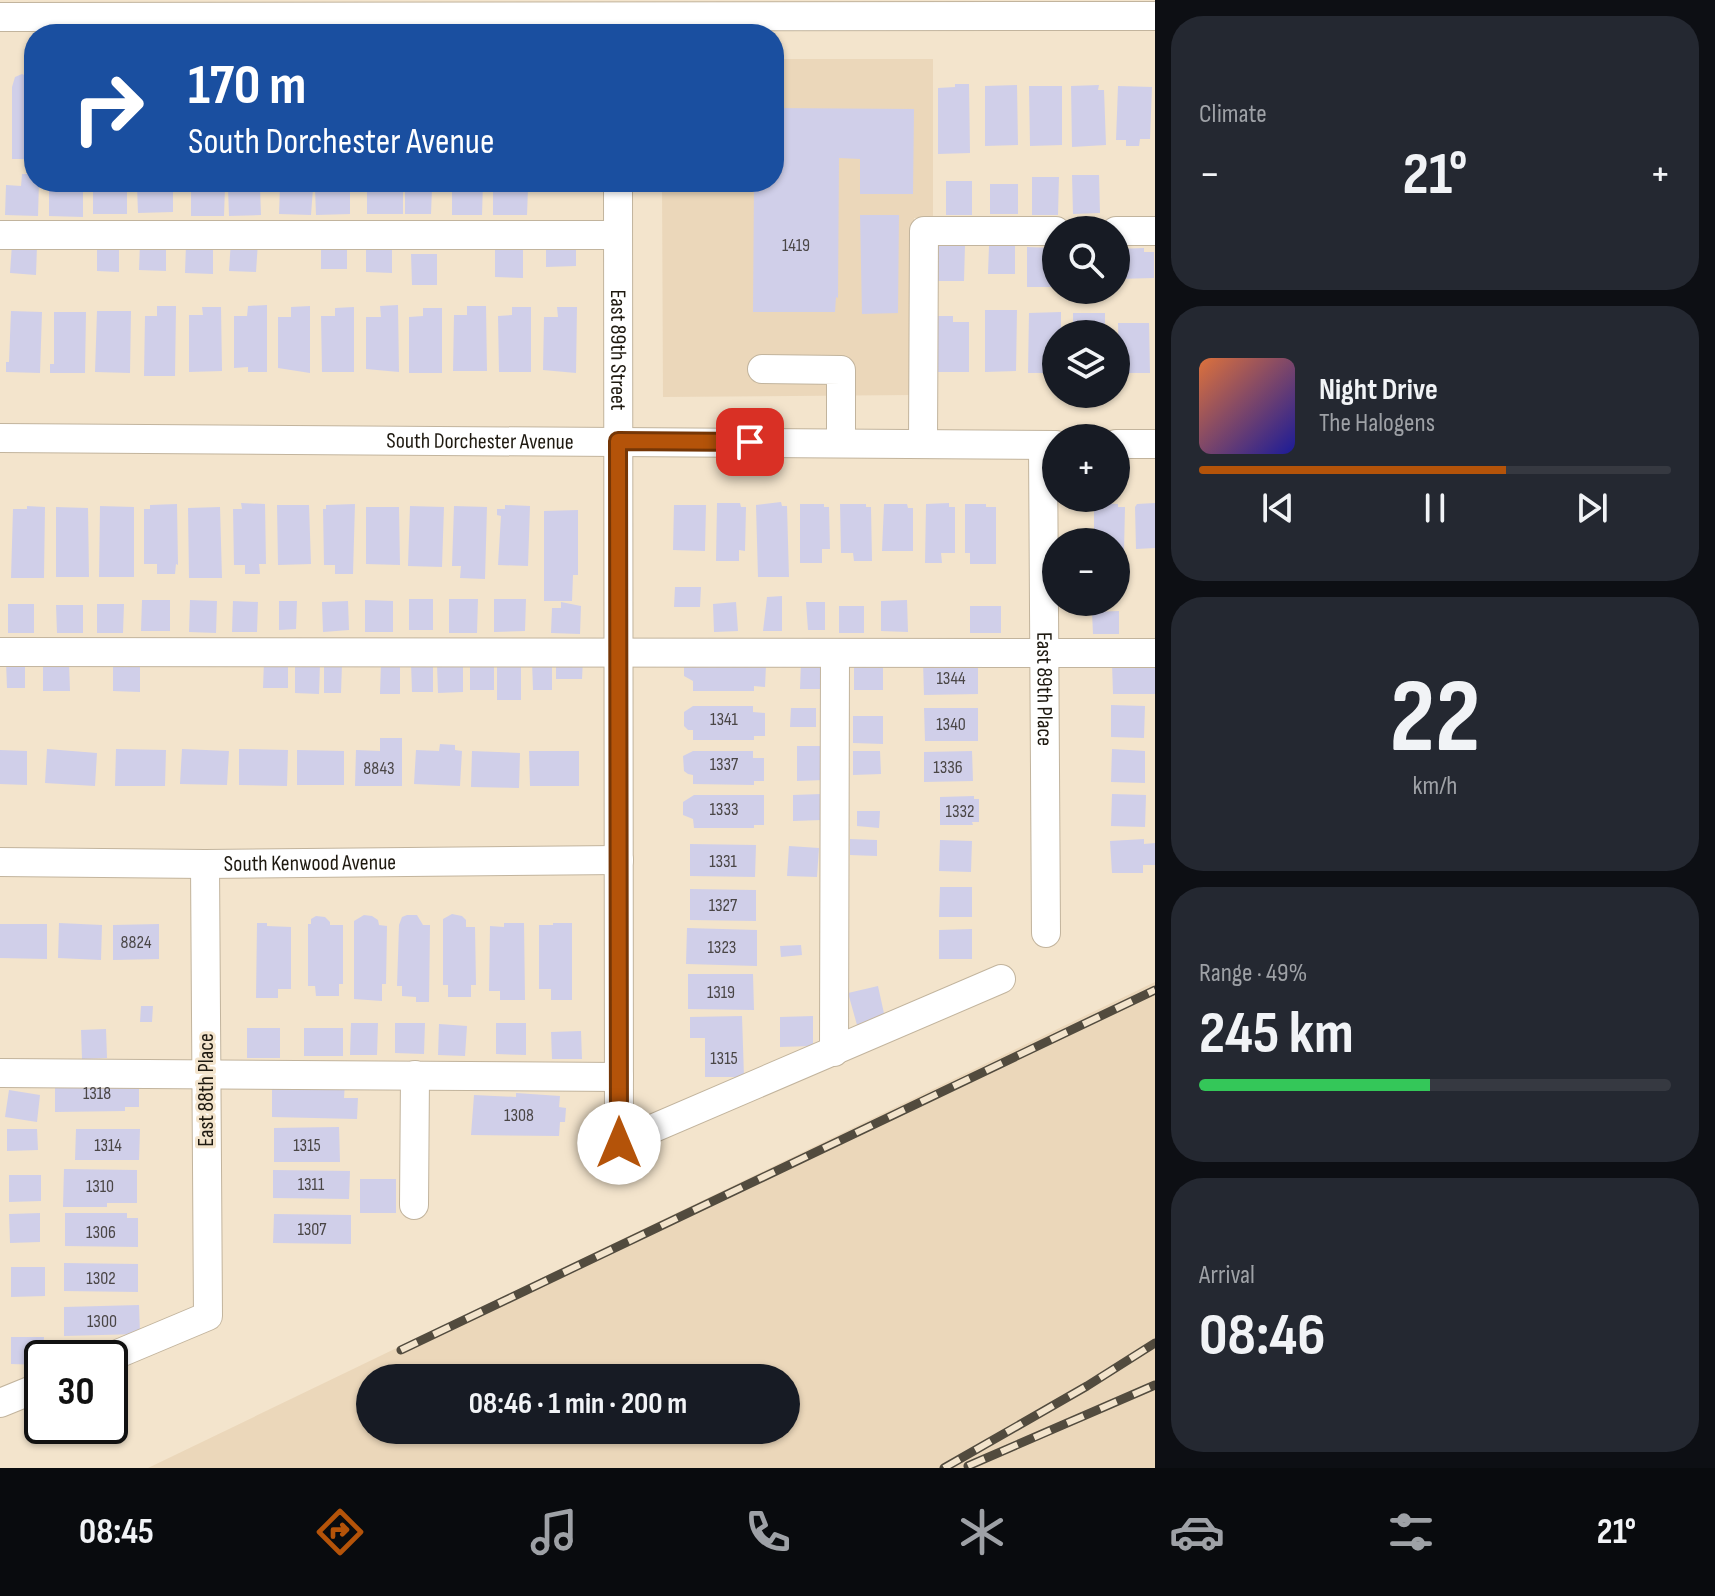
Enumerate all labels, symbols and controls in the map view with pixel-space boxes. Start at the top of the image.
text: 170 m [188,53,306,120]
icon: right [56,56,160,160]
text: Climate [1199,99,1267,130]
text: South Dorchester Avenue [188,121,494,164]
text: 21° [1402,139,1468,211]
text: − [1199,148,1221,201]
text: + [1649,148,1671,201]
map controls [1042,216,1130,616]
button: search [1042,216,1130,304]
house number: 1419 [782,235,810,256]
street label: East 89th Street [605,289,632,411]
button: layers [1042,320,1130,408]
text: Night Drive [1319,372,1438,408]
pin [716,408,784,476]
text: The Halogens [1319,408,1435,439]
icon: arrive [728,420,772,464]
button: + [1042,424,1130,512]
street label: South Dorchester Avenue [386,427,574,455]
icon: previous [1256,486,1300,530]
icon: pause [1413,486,1457,530]
icon: next [1570,486,1614,530]
button: − [1042,528,1130,616]
street label: East 89th Place [1031,632,1058,746]
text: 22 [1389,656,1481,781]
house number: 1344 [937,668,966,689]
house number: 1341 [710,709,739,730]
house number: 1340 [936,714,966,735]
house number: 1337 [710,754,739,775]
house number: 1336 [933,757,963,778]
house number: 8843 [363,758,395,779]
text: km/h [1413,771,1457,802]
house number: 1333 [710,799,738,820]
house number: 1332 [946,801,974,822]
street label: South Kenwood Avenue [224,849,396,877]
house number: 1331 [709,851,738,872]
house number: 1327 [709,895,738,916]
house number: 8824 [121,932,152,953]
house number: 1323 [708,937,736,958]
text: Range · 49% [1199,958,1307,989]
house number: 1319 [707,982,735,1003]
text: 245 km [1199,998,1354,1070]
street label: East 88th Place [193,1033,220,1147]
house number: 1315 [710,1048,738,1069]
house number: 1318 [83,1083,111,1104]
position arrow [577,1101,661,1185]
house number: 1308 [504,1105,534,1126]
house number: 1314 [94,1135,122,1156]
house number: 1315 [293,1135,321,1156]
house number: 1311 [298,1174,325,1195]
house number: 1310 [86,1176,114,1197]
house number: 1307 [297,1219,327,1240]
house number: 1306 [86,1222,116,1243]
text: Arrival [1199,1260,1255,1291]
house number: 1302 [86,1268,116,1289]
text: 08:46 [1199,1300,1325,1372]
house number: 1300 [87,1311,117,1332]
speed limit sign: 30 [24,1340,128,1444]
text: 08:46 · 1 min · 200 m [469,1386,687,1422]
icon: directions [312,1504,368,1560]
icon: music [526,1504,582,1560]
icon: phone [740,1504,796,1560]
icon: climate [954,1504,1010,1560]
icon: car [1169,1504,1225,1560]
icon: filters [1383,1504,1439,1560]
text: 08:45 [79,1511,154,1554]
text: 21° [1597,1511,1636,1554]

